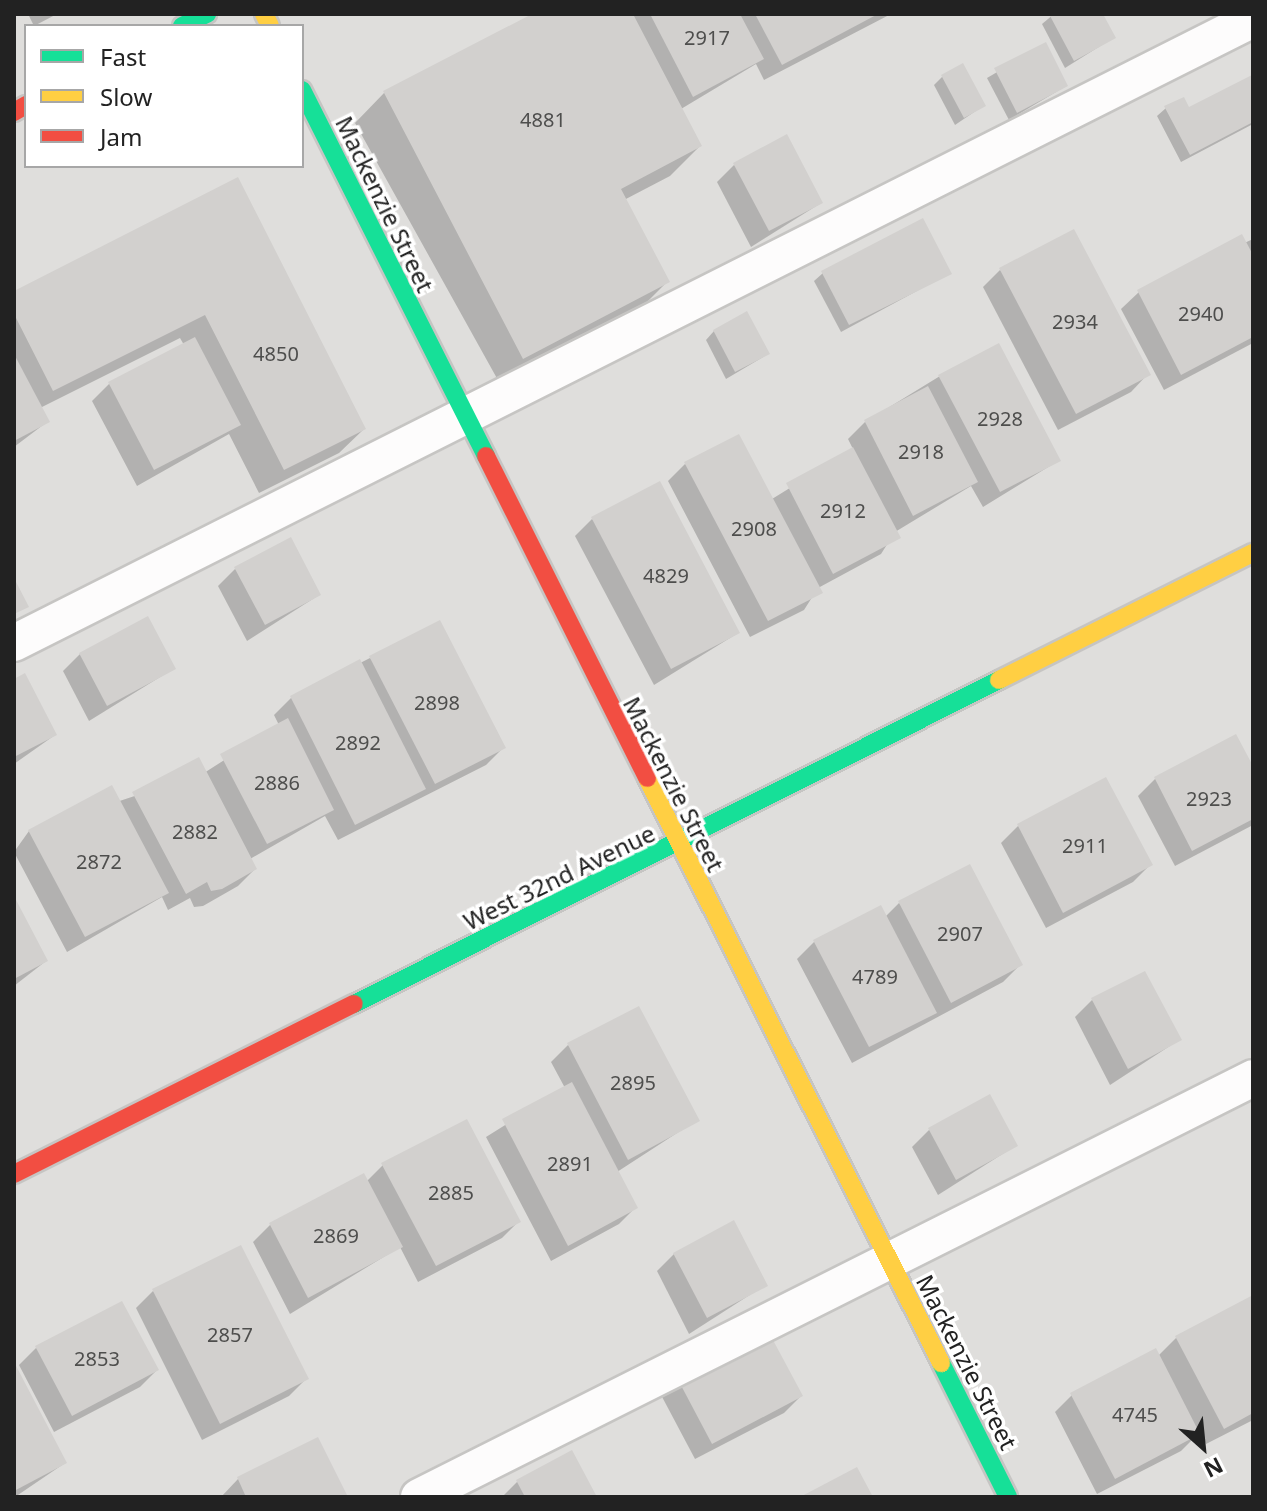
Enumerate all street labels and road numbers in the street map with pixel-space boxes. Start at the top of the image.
street label: Mackenzie Street [330,111,440,297]
street label: Mackenzie Street [618,692,730,876]
street label: West 32nd Avenue [459,818,659,936]
street label: Mackenzie Street [911,1270,1023,1454]

